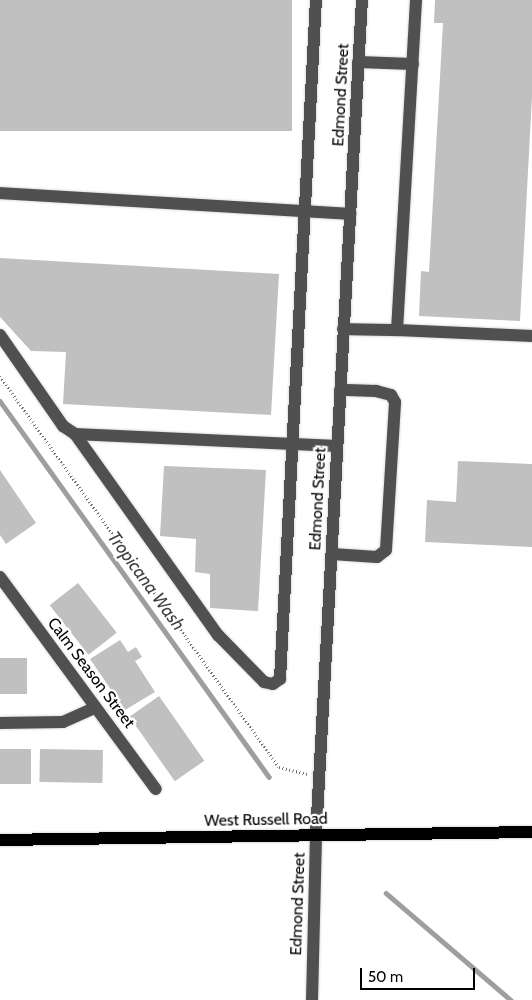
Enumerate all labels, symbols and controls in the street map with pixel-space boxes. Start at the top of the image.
street label: Edmond Street [329,43,353,147]
street label: Edmond Street [306,447,330,551]
water label: Tropicana Wash [103,527,189,635]
street label: Calm Season Street [43,614,139,732]
street label: West Russell Road [204,809,328,831]
street label: Edmond Street [287,852,309,956]
scale bar [362,958,477,990]
text: 50 m [368,968,403,986]

